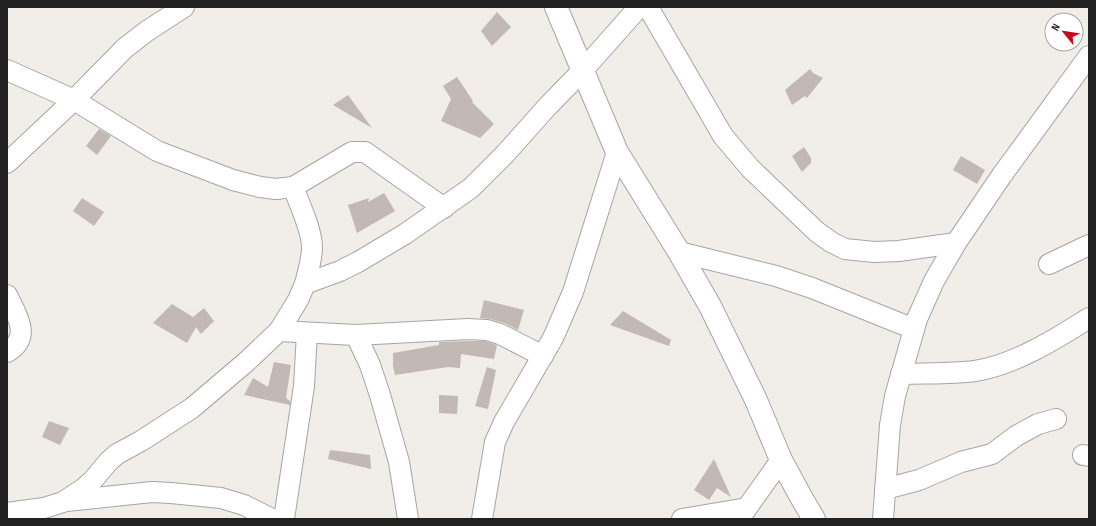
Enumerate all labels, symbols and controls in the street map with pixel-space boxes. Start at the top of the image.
north arrow [1044,12,1084,52]
text: N [1049,21,1063,33]

